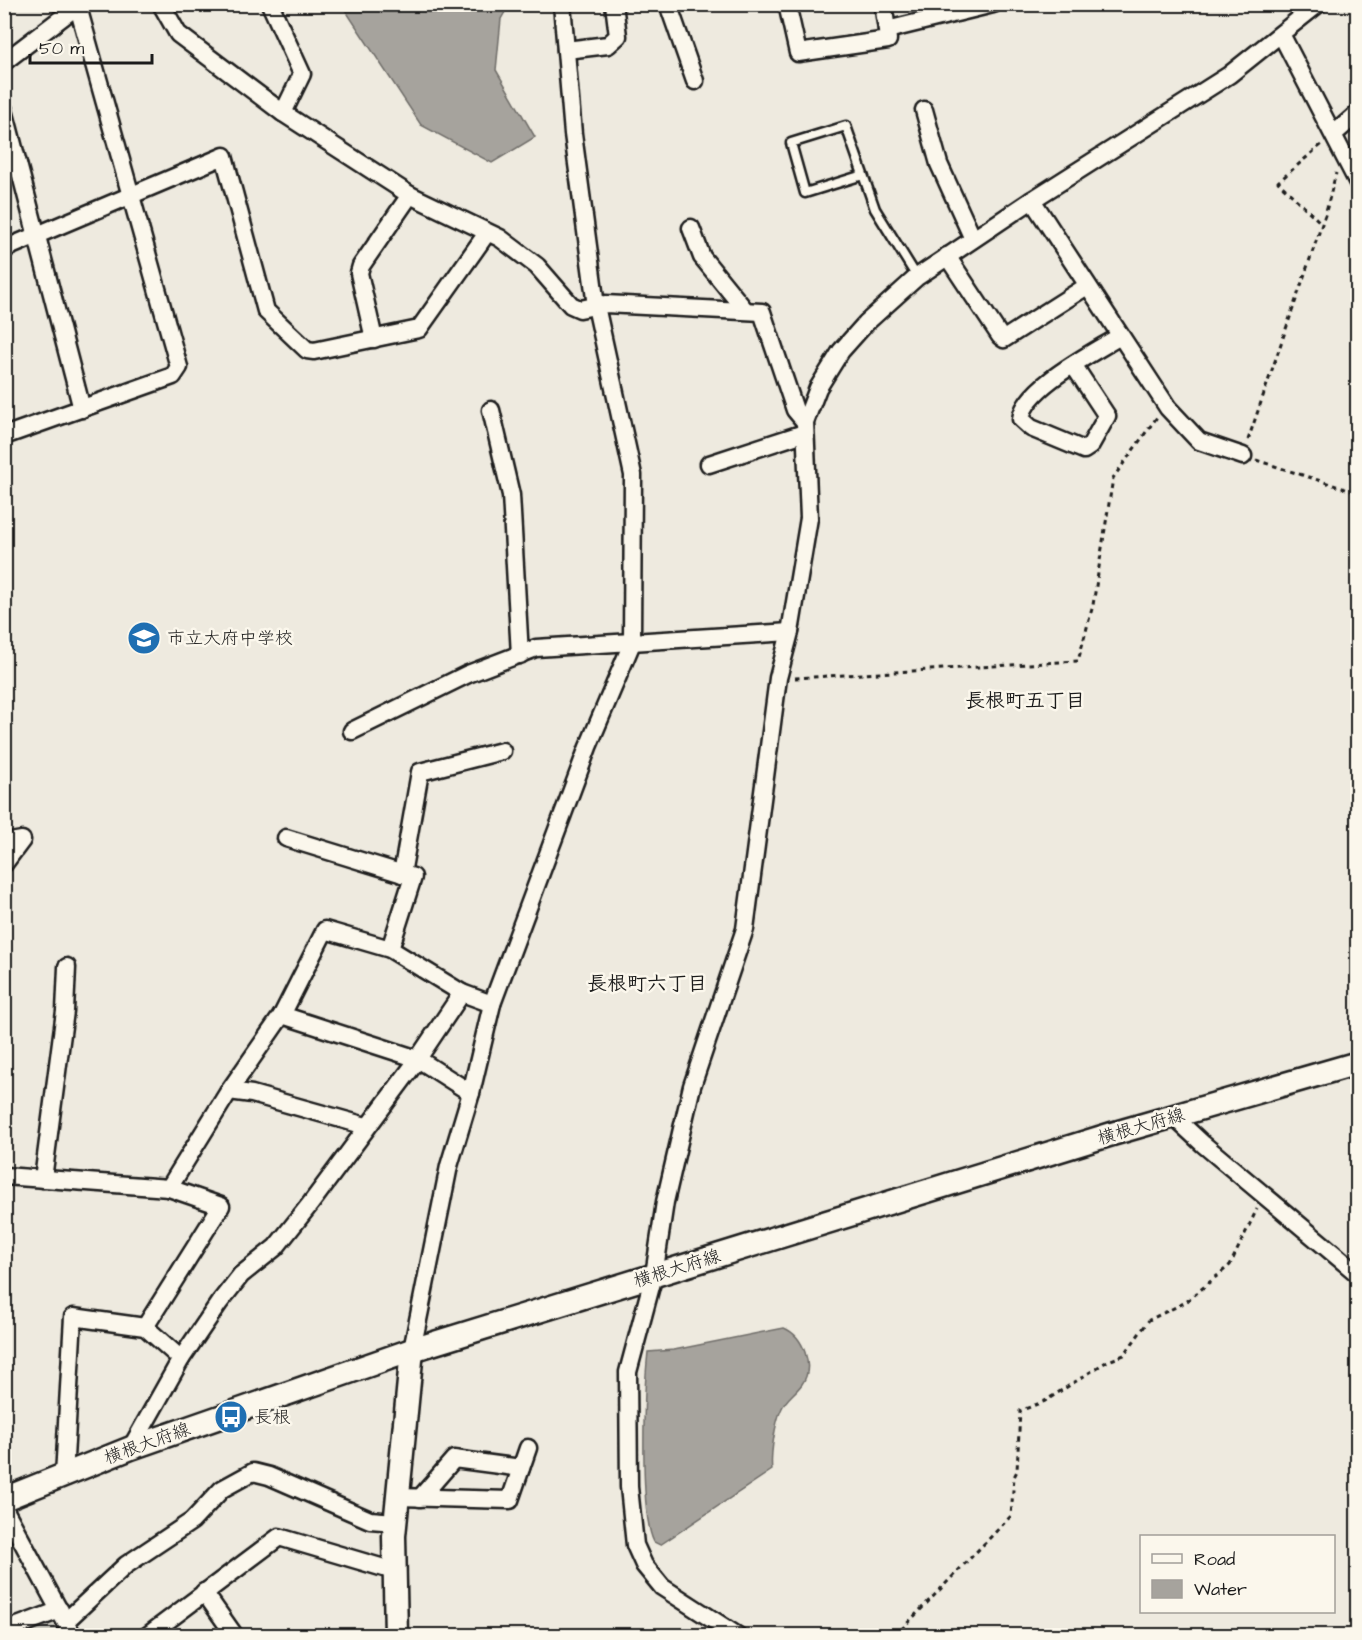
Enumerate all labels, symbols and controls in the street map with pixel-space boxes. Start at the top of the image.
scale bar [30,27,152,65]
text: 50 m [39,36,84,61]
school or university icon: 市立大府中学校 [126,620,162,656]
place label: 市立大府中学校 [167,626,293,651]
district label: 長根町五丁目 [965,687,1085,715]
district label: 長根町六丁目 [587,970,707,998]
street label: 横根大府線 [1094,1102,1188,1151]
street label: 横根大府線 [630,1243,724,1294]
bus stop icon: 長根 [213,1399,249,1435]
place label: 長根 [254,1405,291,1430]
street label: 横根大府線 [101,1416,194,1471]
legend [1140,1535,1335,1613]
text: Road [1194,1547,1235,1572]
text: Water [1194,1577,1247,1602]

